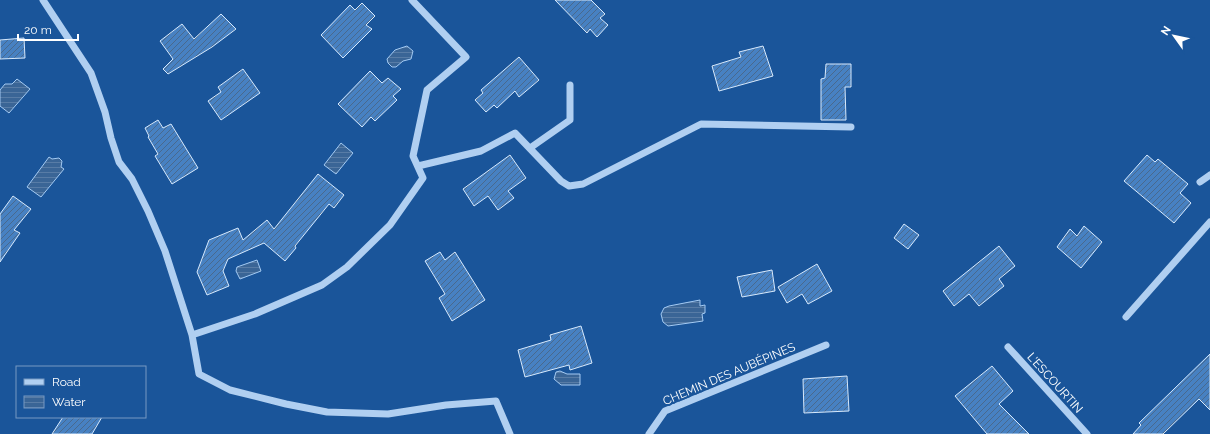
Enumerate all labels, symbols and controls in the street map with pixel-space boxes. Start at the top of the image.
scale bar [18,16,78,42]
north arrow [1154,16,1194,56]
text: 20 m [24,23,52,37]
text: N [1158,24,1174,38]
street label: CHEMIN DES AUBÉPINES [661,340,797,408]
street label: L'ESCOURTIN [1024,350,1086,416]
legend [16,366,146,418]
text: Road [52,375,81,389]
text: Water [52,395,86,409]

